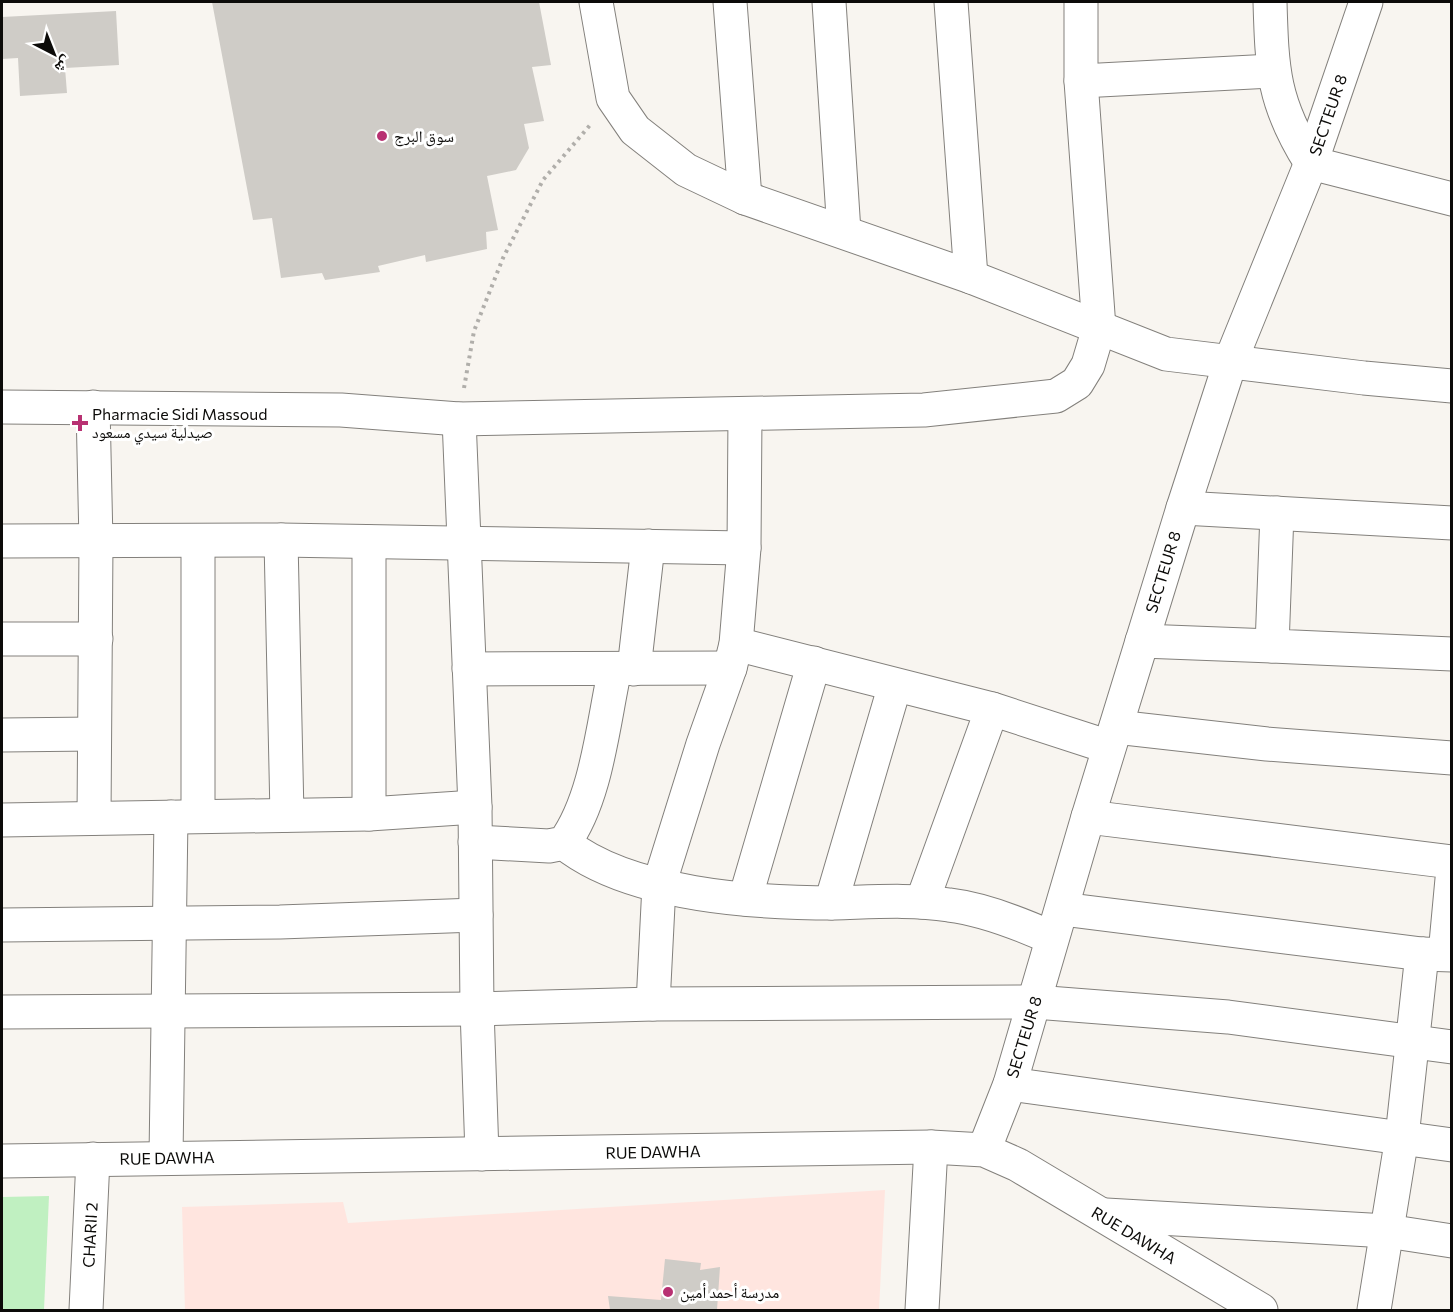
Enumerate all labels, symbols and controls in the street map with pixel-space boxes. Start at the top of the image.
north arrow [24,24,84,84]
text: ش [51,52,77,78]
street label: SECTEUR 8 [1305,72,1350,158]
place label: سوق البرج [394,126,454,147]
marker: سوق البرج [375,129,389,143]
place label: Pharmacie Sidi Massoud صيدلية سيدي مسعود [92,404,268,445]
marker: Pharmacie Sidi Massoud صيدلية سيدي مسعود [73,416,87,430]
street label: SECTEUR 8 [1141,529,1184,615]
street label: SECTEUR 8 [1002,994,1045,1080]
street label: RUE DAWHA [605,1141,701,1162]
street label: RUE DAWHA [119,1147,215,1168]
street label: CHARII 2 [78,1202,101,1268]
street label: RUE DAWHA [1089,1202,1180,1267]
place label: مدرسة أحمد أمين [680,1282,779,1303]
marker: مدرسة أحمد أمين [661,1285,675,1299]

